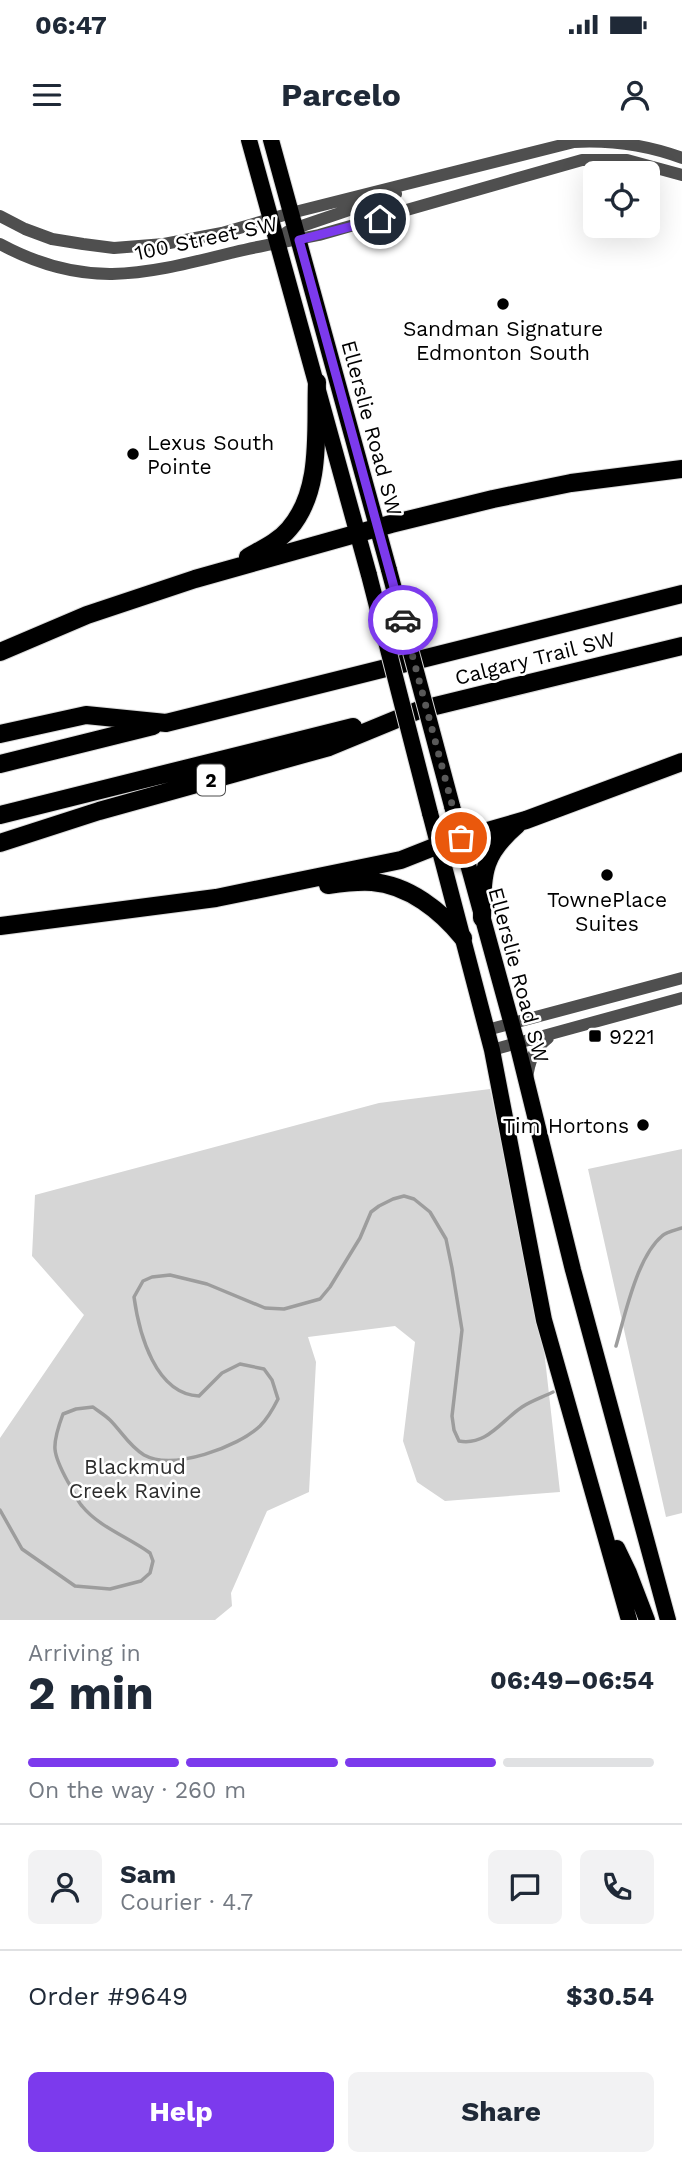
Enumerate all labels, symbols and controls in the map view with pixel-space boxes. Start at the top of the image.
text: 06:47 [35,10,107,40]
icon: menu [28,76,66,114]
text: Parcelo [281,76,401,114]
icon: person [616,76,654,114]
map controls [583,161,660,238]
button: locate [583,161,660,238]
pin [350,189,410,249]
icon: home [361,200,399,238]
street label: 100 Street SW [132,211,280,265]
marker: Sandman Signature Edmonton South [495,296,511,312]
place label: Sandman Signature Edmonton South [403,316,603,365]
street label: Ellerslie Road SW [337,337,407,519]
place label: Lexus South Pointe [147,430,274,479]
marker: Lexus South Pointe [125,446,141,462]
courier [368,585,438,655]
icon: car [384,601,422,639]
street label: Calgary Trail SW [452,626,618,690]
road number: 2 [197,764,225,796]
pin [431,808,491,868]
icon: bag [442,819,480,857]
marker: TownePlace Suites [599,867,615,883]
street label: Ellerslie Road SW [484,884,554,1066]
place label: TownePlace Suites [547,887,667,936]
place label: 9221 [609,1024,655,1049]
marker: 9221 [587,1028,603,1044]
place label: Tim Hortons [503,1113,629,1138]
marker: Tim Hortons [635,1117,651,1133]
park label: Blackmud Creek Ravine [69,1454,201,1503]
text: Arriving in [28,1640,141,1667]
text: 06:49–06:54 [490,1665,654,1695]
text: 2 min [28,1666,154,1720]
text: On the way · 260 m [28,1777,246,1804]
button: person [28,1850,102,1924]
button: chat [488,1850,562,1924]
button: phone [580,1850,654,1924]
text: Sam [120,1859,176,1889]
text: Courier · 4.7 [120,1889,253,1916]
text: Order #9649 [28,1981,188,2011]
text: $30.54 [566,1981,654,2011]
button: Help [28,2072,334,2152]
button: Share [348,2072,654,2152]

